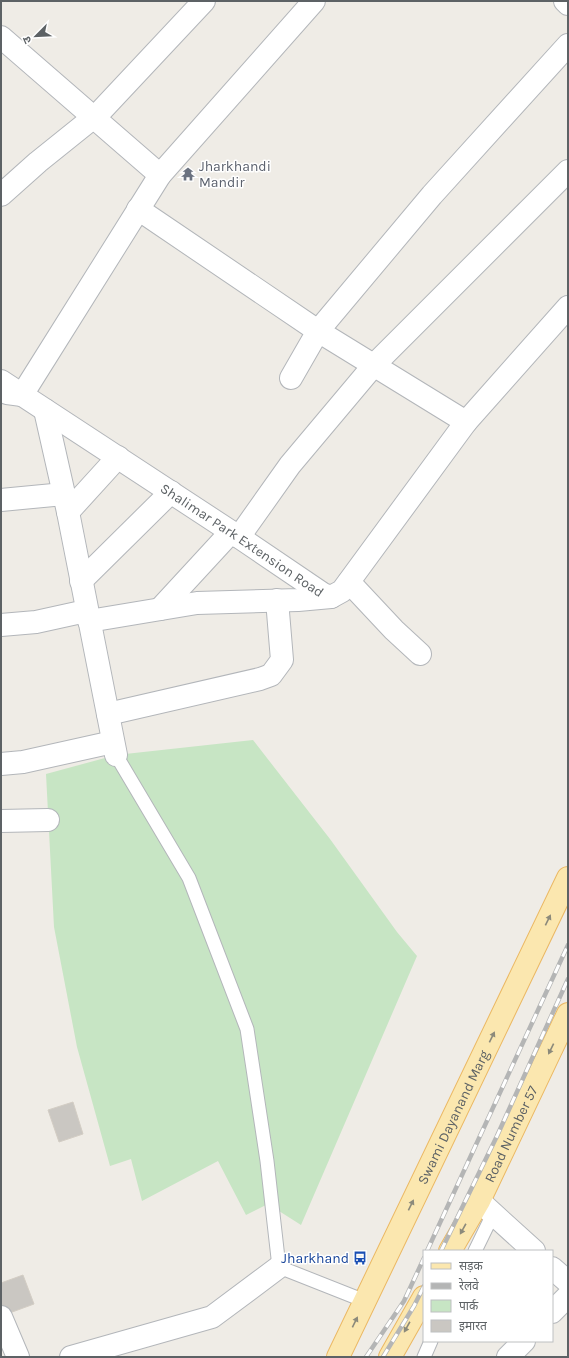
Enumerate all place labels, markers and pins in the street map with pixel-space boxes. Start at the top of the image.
place label: Jharkhandi Mandir [199,158,271,191]
temple icon: Jharkhandi Mandir [180,166,196,182]
place label: Jharkhand [281,1250,349,1267]
bus stop icon: Jharkhand [352,1250,368,1266]

